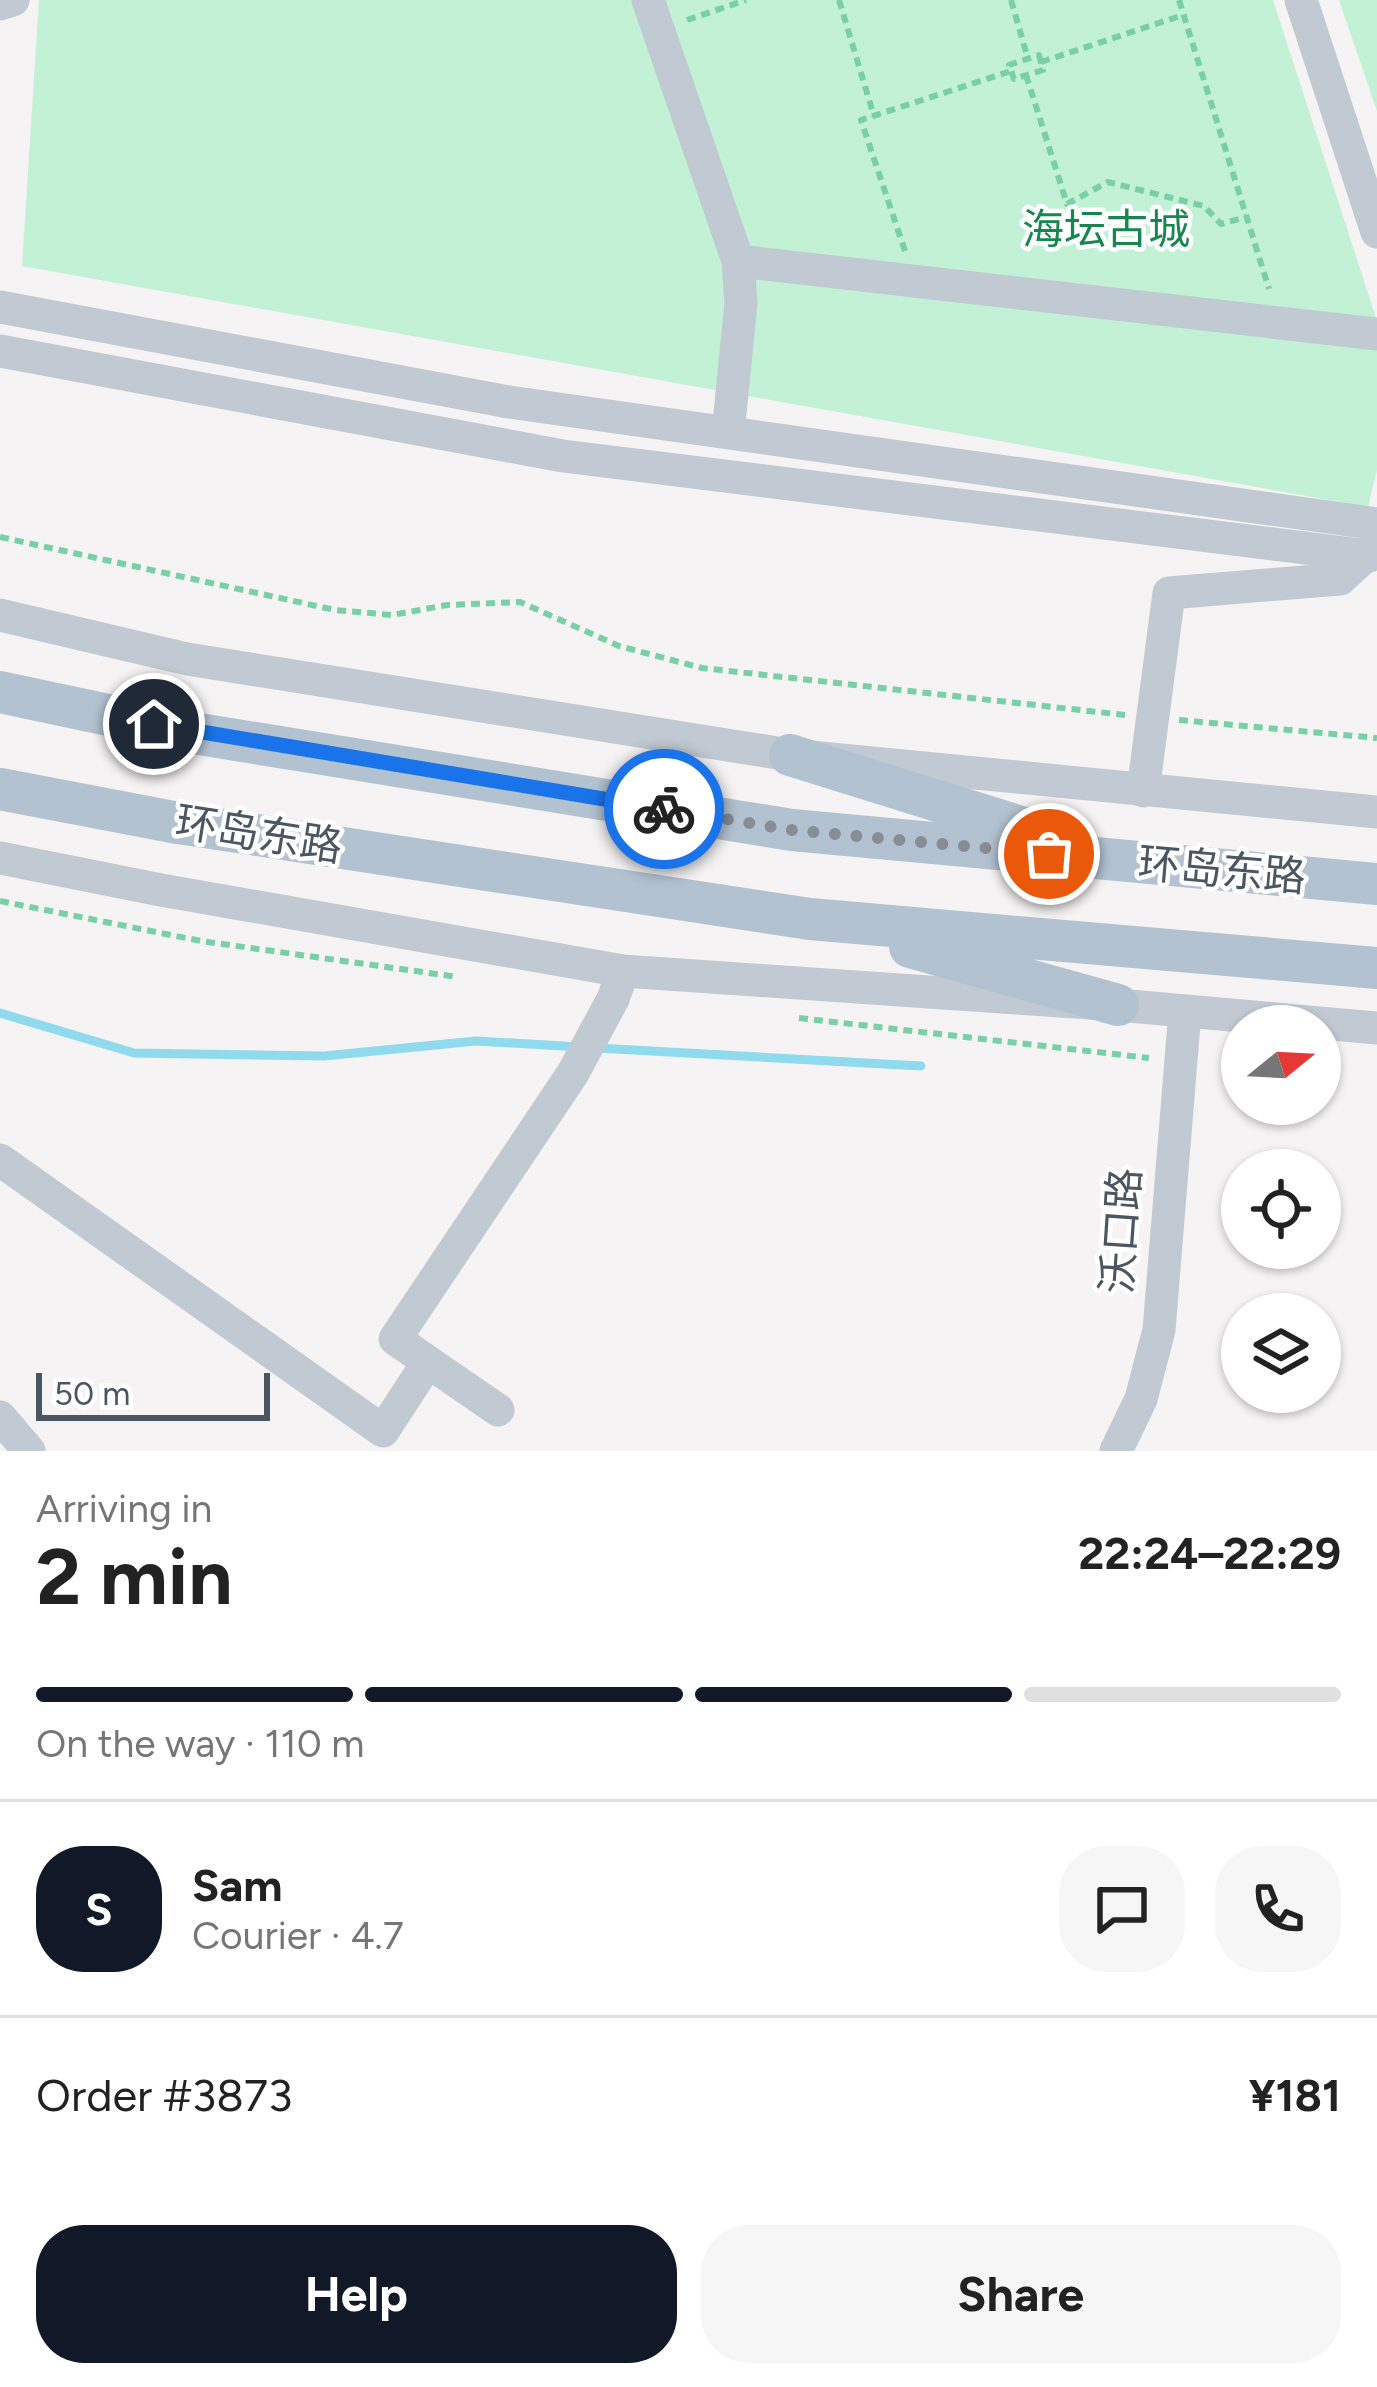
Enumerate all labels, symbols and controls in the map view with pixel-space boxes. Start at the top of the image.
park label: 海坛古城 [1022,204,1190,255]
pin [103,673,205,775]
icon: home [121,691,187,757]
courier [604,749,724,869]
icon: bike [631,776,697,842]
street label: 环岛东路 [172,796,346,872]
pin [998,803,1100,905]
icon: bag [1016,821,1082,887]
street label: 环岛东路 [1136,837,1308,903]
north arrow [1221,1005,1341,1125]
map controls [1221,1005,1341,1413]
button: locate [1221,1149,1341,1269]
street label: 沃口路 [1091,1166,1151,1296]
button: layers [1221,1293,1341,1413]
scale bar [36,1367,270,1420]
text: 50 m [54,1374,130,1413]
text: Arriving in [36,1485,212,1532]
text: 22:24–22:29 [1078,1526,1341,1580]
text: 2 min [36,1530,232,1624]
text: On the way · 110 m [36,1720,365,1767]
button: chat [1059,1846,1185,1972]
button: phone [1215,1846,1341,1972]
text: Sam [192,1858,283,1912]
text: S [85,1882,113,1936]
text: Courier · 4.7 [192,1912,404,1959]
text: Order #3873 [36,2068,292,2122]
text: ¥181 [1249,2068,1341,2122]
button: Help [36,2225,677,2363]
button: Share [701,2225,1341,2363]

